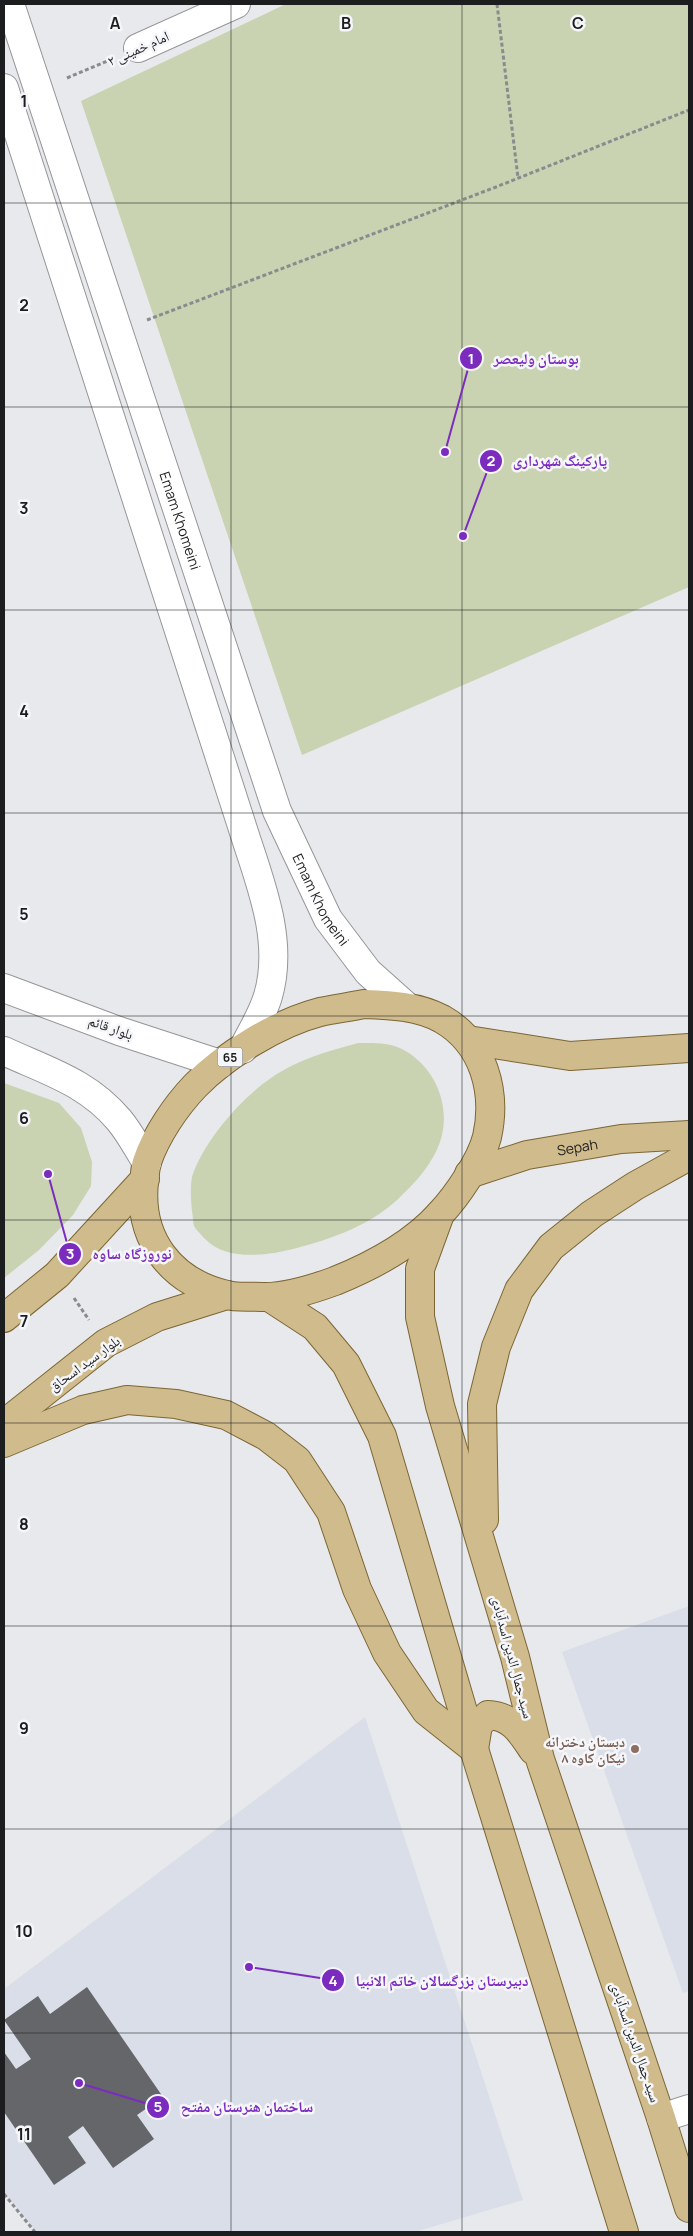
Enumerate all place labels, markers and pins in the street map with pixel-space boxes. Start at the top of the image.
callout: بوستان ولیعصر [459,343,589,373]
callout: پارکینگ شهرداری [478,446,618,476]
callout: نوروزگاه ساوه [57,1239,181,1269]
place label: دبستان دخترانه نیکان کاوه ۸ [545,1732,625,1767]
marker: دبستان دخترانه نیکان کاوه ۸ [629,1743,641,1755]
callout: دبیرستان بزرگسالان خاتم الانبیا [321,1965,539,1995]
callout: ساختمان هنرستان مفتح [145,2092,323,2122]

